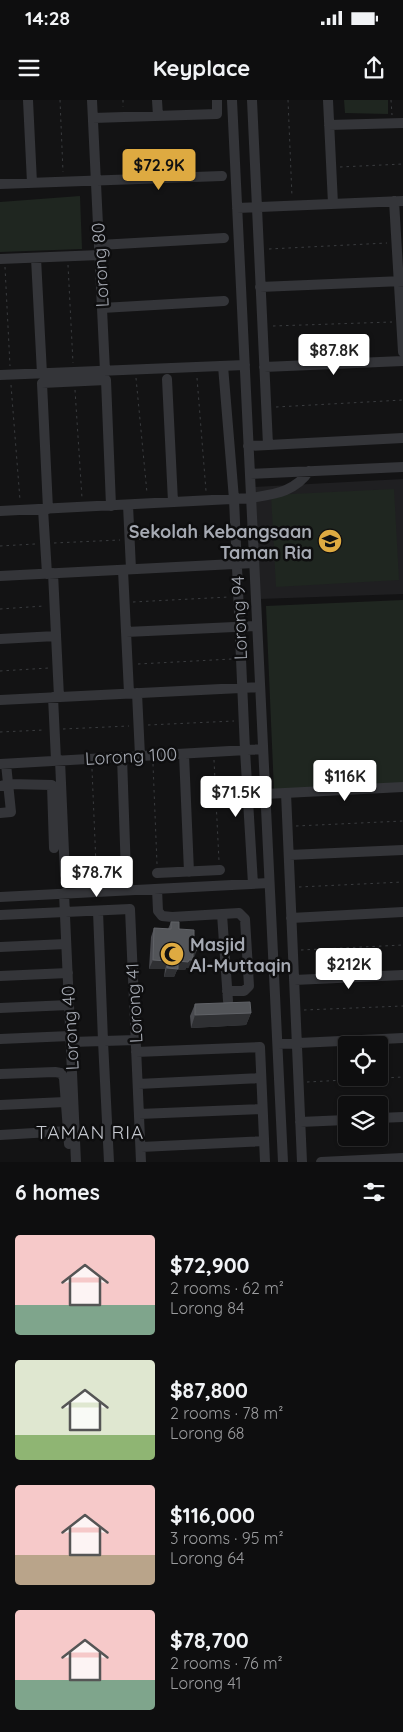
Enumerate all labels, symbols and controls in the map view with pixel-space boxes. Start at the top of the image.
text: 14:28 [25,6,70,30]
icon: menu [15,54,43,82]
text: Keyplace [153,54,250,82]
icon: share [360,54,388,82]
pin: $72.9K [118,148,200,191]
text: $72.9K [134,155,185,175]
street label: Lorong 80 [86,222,114,308]
pin: $87.8K [293,334,375,376]
text: $87.8K [309,340,359,360]
place label: Sekolah Kebangsaan Taman Ria [129,520,312,564]
school or university icon: Sekolah Kebangsaan Taman Ria [317,528,343,554]
street label: Lorong 94 [226,576,252,660]
street label: Lorong 100 [84,742,178,770]
pin: $116K [310,760,380,802]
text: $116K [324,766,366,786]
pin: $71.5K [195,776,277,818]
text: $71.5K [212,782,260,802]
pin: $78.7K [56,856,138,898]
text: $78.7K [72,862,122,882]
place label: Masjid Al-Muttaqin [190,933,291,977]
mosque icon: Masjid Al-Muttaqin [159,941,185,967]
pin: $212K [314,948,384,990]
text: $212K [327,954,371,974]
street label: Lorong 41 [120,962,148,1044]
street label: Lorong 40 [56,985,84,1071]
map controls [338,1036,388,1146]
button: locate [338,1036,388,1086]
button: layers [338,1096,388,1146]
district label: TAMAN RIA [36,1120,144,1144]
icon: filters [360,1178,388,1206]
text: 6 homes [15,1179,100,1205]
text: $72,900 [170,1252,250,1278]
icon: home [55,1255,115,1315]
text: 2 rooms · 62 m² [170,1278,284,1298]
text: Lorong 84 [170,1298,244,1318]
text: $87,800 [170,1377,248,1403]
icon: home [55,1380,115,1440]
text: 2 rooms · 78 m² [170,1403,283,1423]
text: Lorong 68 [170,1423,245,1443]
text: $116,000 [170,1502,255,1528]
icon: home [55,1505,115,1565]
text: 3 rooms · 95 m² [170,1528,284,1548]
text: Lorong 64 [170,1548,245,1568]
text: $78,700 [170,1627,249,1653]
icon: home [55,1630,115,1690]
text: 2 rooms · 76 m² [170,1653,283,1673]
text: Lorong 41 [170,1673,241,1693]

